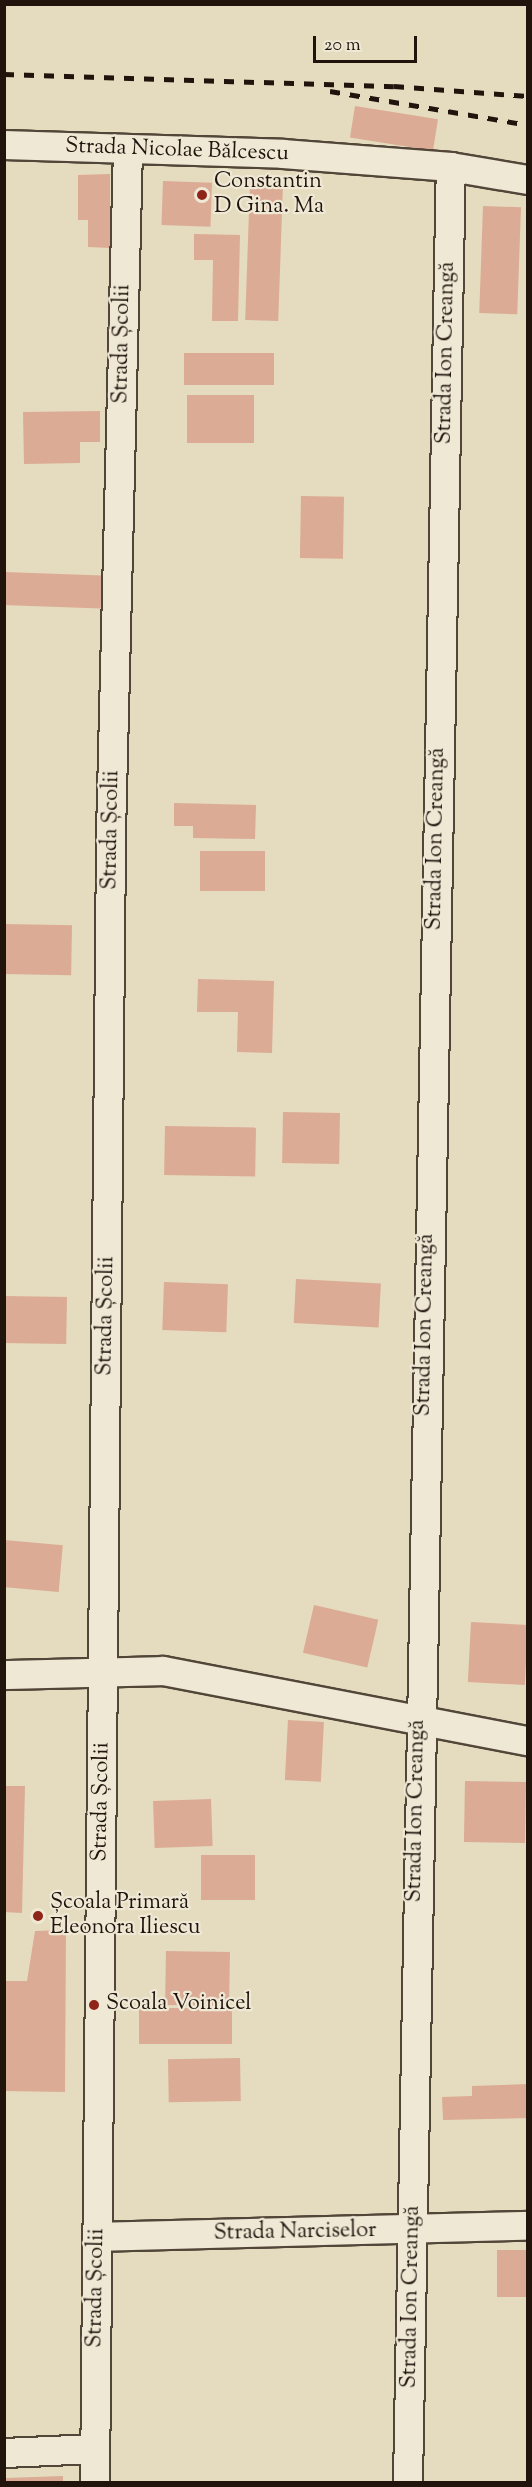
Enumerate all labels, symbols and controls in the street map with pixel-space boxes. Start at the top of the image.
scale bar [316,24,420,62]
text: 20 m [324,33,361,59]
street label: Strada Nicolae Bălcescu [65,134,289,168]
place label: Constantin D Gina. Ma [214,169,324,220]
marker: Constantin D Gina. Ma [195,188,209,202]
street label: Strada Ion Creangă [432,261,462,445]
street label: Strada Școlii [109,284,137,404]
street label: Strada Ion Creangă [422,747,452,931]
street label: Strada Școlii [98,770,126,890]
street label: Strada Ion Creangă [411,1233,441,1417]
street label: Strada Școlii [93,1256,121,1376]
street label: Strada Ion Creangă [402,1719,432,1903]
street label: Strada Școlii [88,1742,116,1862]
place label: Școala Primară Eleonora Iliescu [50,1890,200,1942]
marker: Școala Primară Eleonora Iliescu [31,1909,45,1923]
place label: Scoala Voinicel [106,1992,251,2018]
marker: Scoala Voinicel [87,1998,101,2012]
street label: Strada Ion Creangă [397,2205,427,2389]
street label: Strada Narciselor [213,2218,377,2248]
street label: Strada Școlii [83,2228,111,2348]

